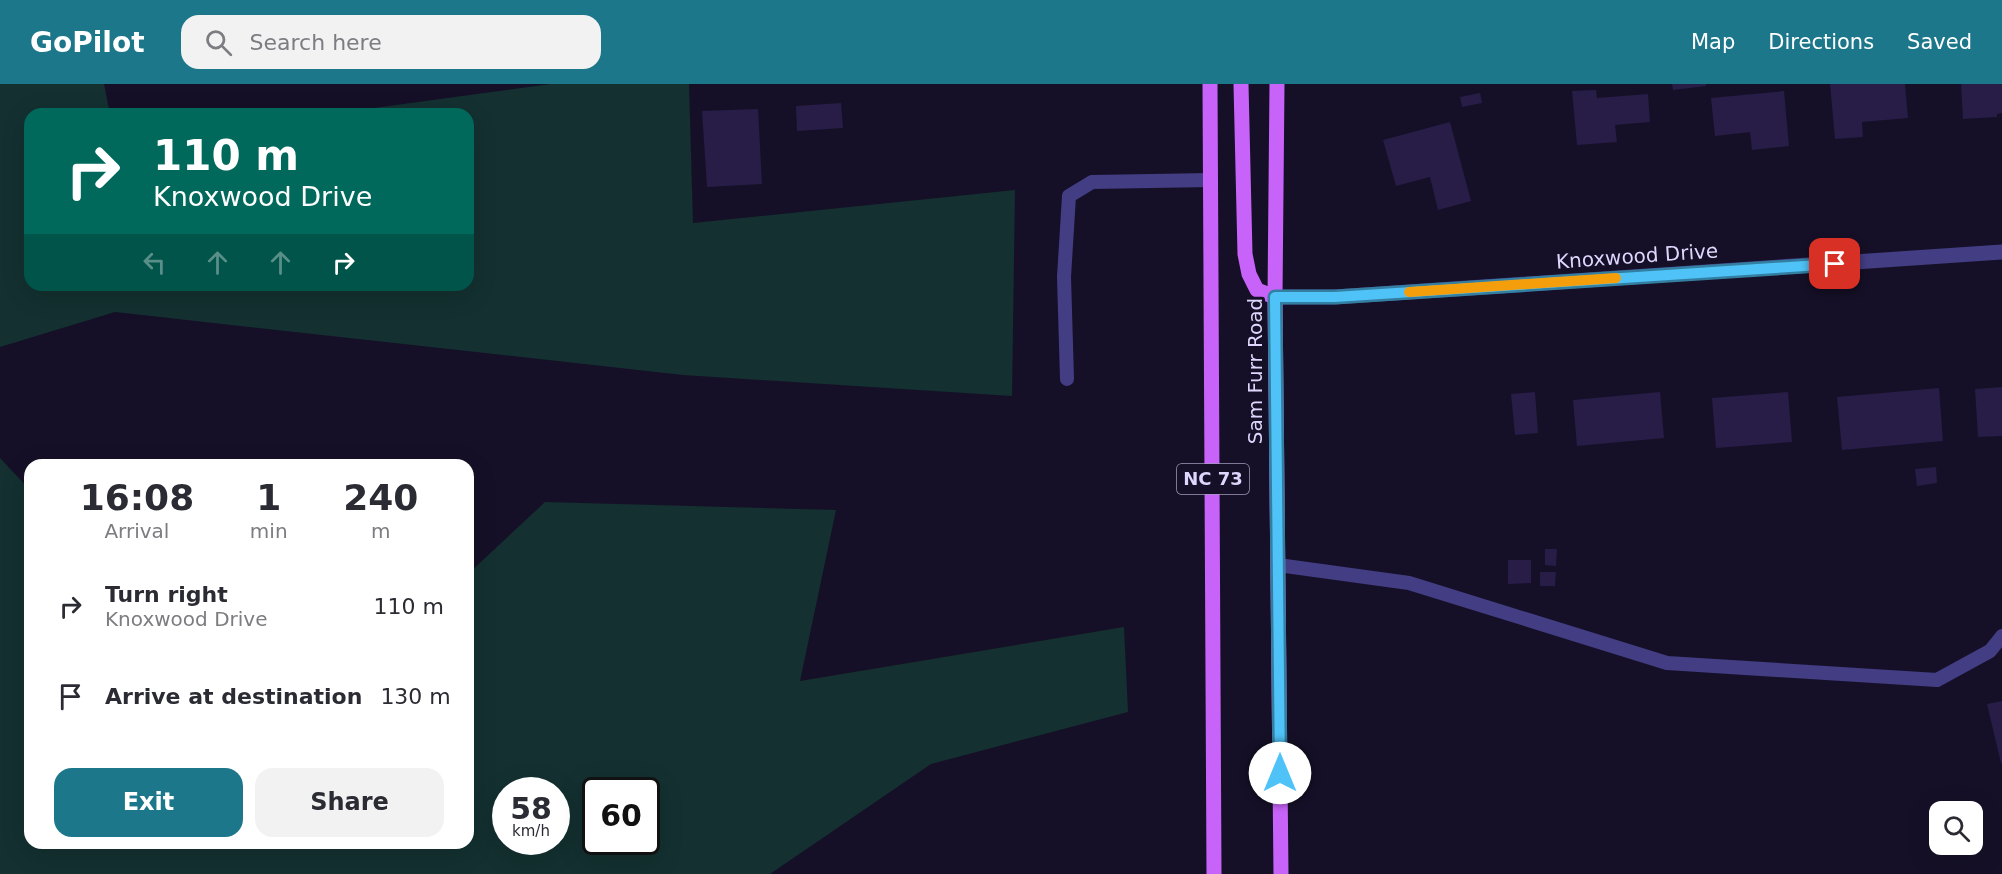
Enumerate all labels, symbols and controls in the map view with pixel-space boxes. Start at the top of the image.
search box [181,15,601,69]
text: GoPilot [30,26,145,59]
icon: search [202,26,235,59]
text: Search here [250,30,382,55]
text: Map [1691,30,1735,54]
text: Directions [1768,30,1874,54]
text: Saved [1907,30,1972,54]
text: 110 m [153,131,299,180]
icon: right [54,132,132,210]
text: Knoxwood Drive [153,181,372,212]
street label: Knoxwood Drive [1555,238,1719,274]
pin [1809,238,1860,289]
icon: left [138,246,171,279]
icon: ahead [201,246,234,279]
icon: ahead [264,246,297,279]
icon: right [327,246,360,279]
icon: arrive [1818,247,1851,280]
street label: Sam Furr Road [1243,298,1267,444]
road number: NC 73 [1177,464,1249,494]
text: 16:08 [80,477,194,518]
text: 1 [256,477,281,518]
text: 240 [343,477,418,518]
text: Arrival [104,519,169,543]
text: min [250,519,288,543]
text: m [371,519,391,543]
text: Turn right [105,582,228,607]
icon: right [54,590,87,623]
text: 110 m [374,594,444,619]
text: Knoxwood Drive [105,607,267,631]
icon: arrive [54,680,87,713]
text: Arrive at destination [105,684,362,709]
text: 130 m [380,684,451,709]
position arrow [1248,741,1312,805]
button: Exit [54,768,243,837]
button: Share [255,768,444,837]
speed limit sign: 60 [582,777,660,855]
text: 58 [510,791,552,826]
map controls [1929,801,1983,855]
button: search [1929,801,1983,855]
text: km/h [512,822,550,840]

